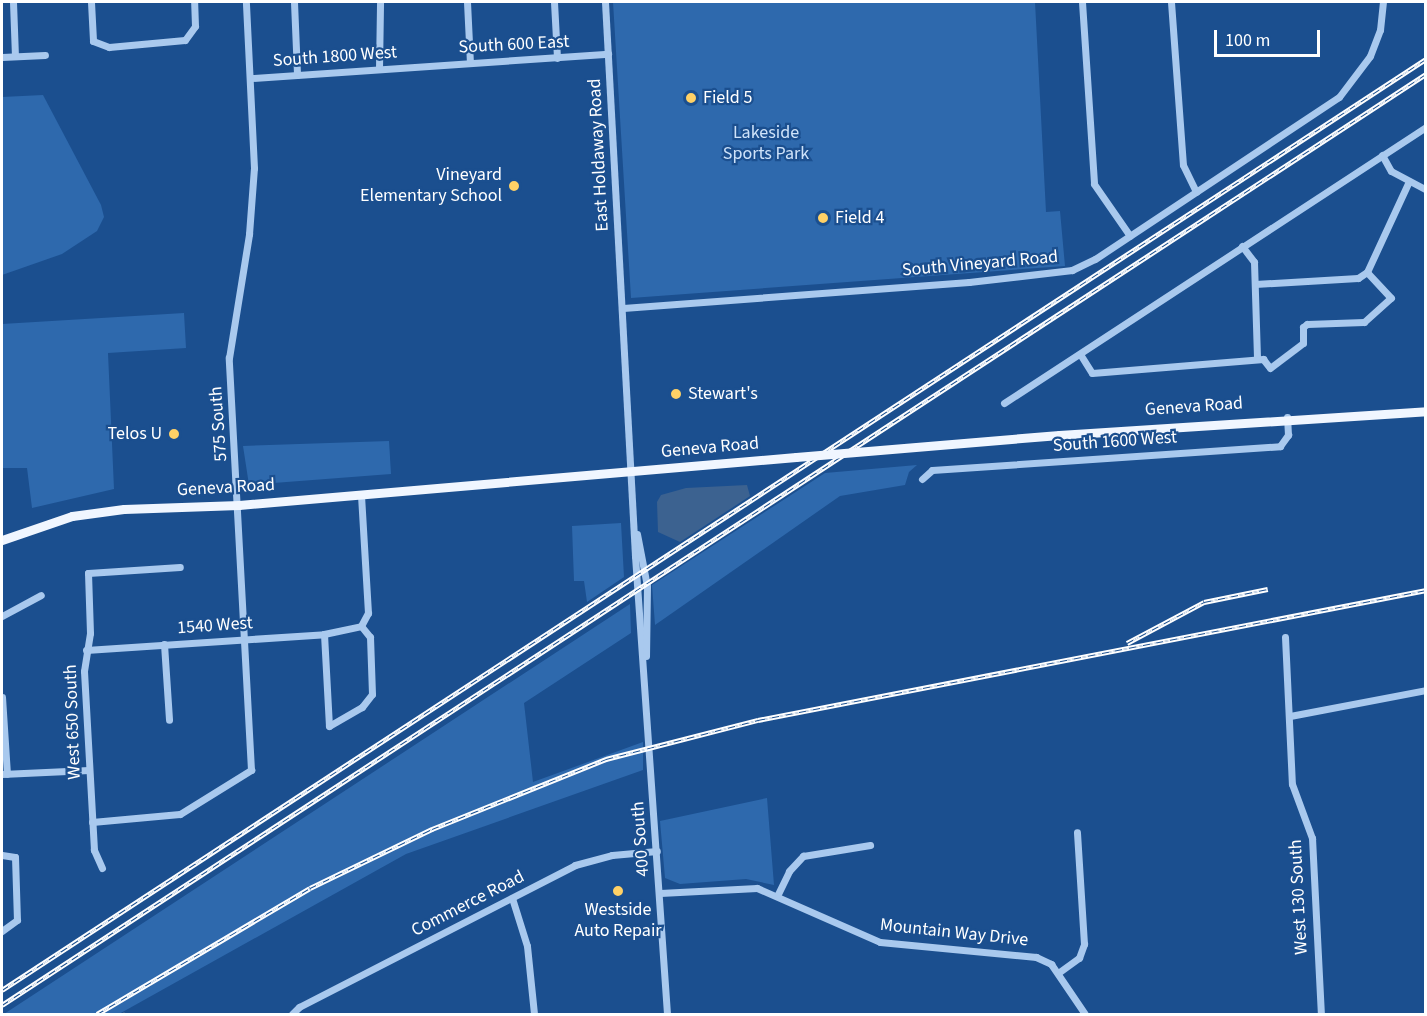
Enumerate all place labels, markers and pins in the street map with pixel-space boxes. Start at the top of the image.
place label: Field 5 [703,87,752,109]
marker: Field 5 [684,91,698,105]
place label: Vineyard Elementary School [360,165,502,207]
marker: Vineyard Elementary School [507,179,521,193]
place label: Field 4 [835,207,884,229]
marker: Field 4 [816,211,830,225]
place label: Stewart's [688,383,758,405]
marker: Stewart's [669,387,683,401]
place label: Telos U [108,423,162,445]
marker: Telos U [167,427,181,441]
marker: Westside Auto Repair [611,884,625,898]
place label: Westside Auto Repair [574,900,662,942]

